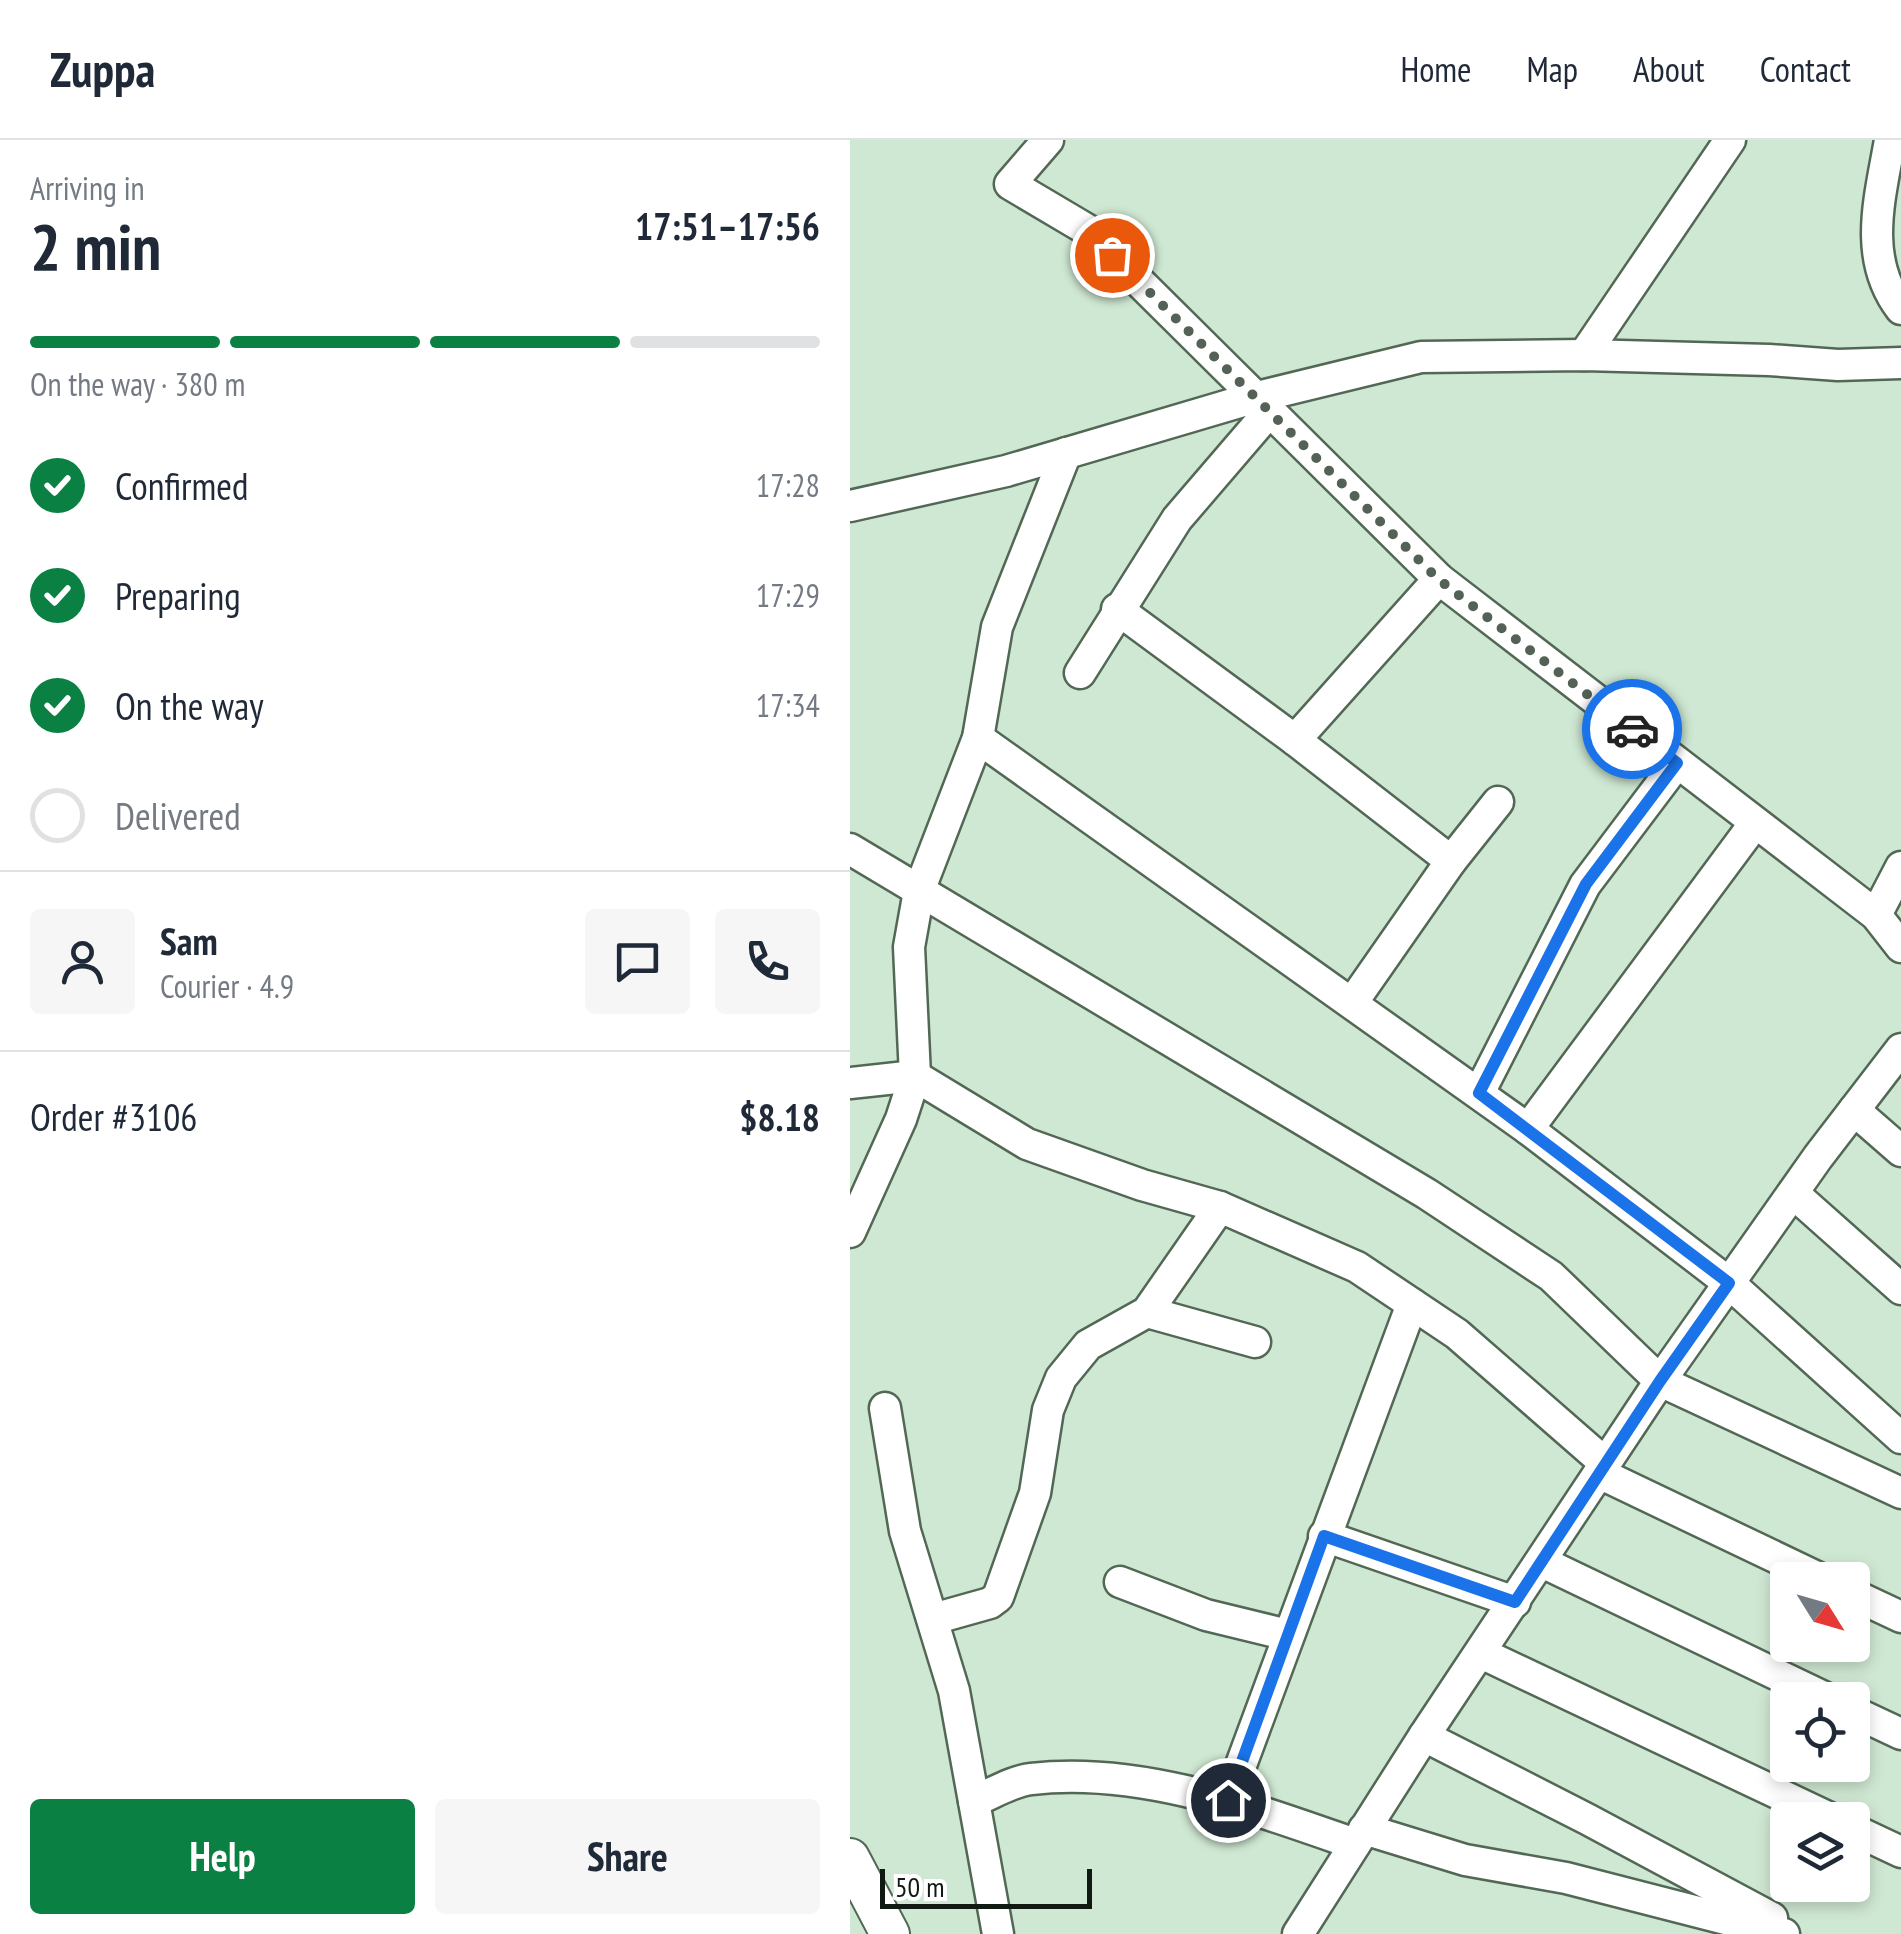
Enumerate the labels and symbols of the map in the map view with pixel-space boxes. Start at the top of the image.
pin [1070,213,1155,298]
courier [1582,679,1682,779]
north arrow [1770,1562,1870,1662]
pin [1186,1758,1271,1843]
scale bar [880,1864,1092,1908]

